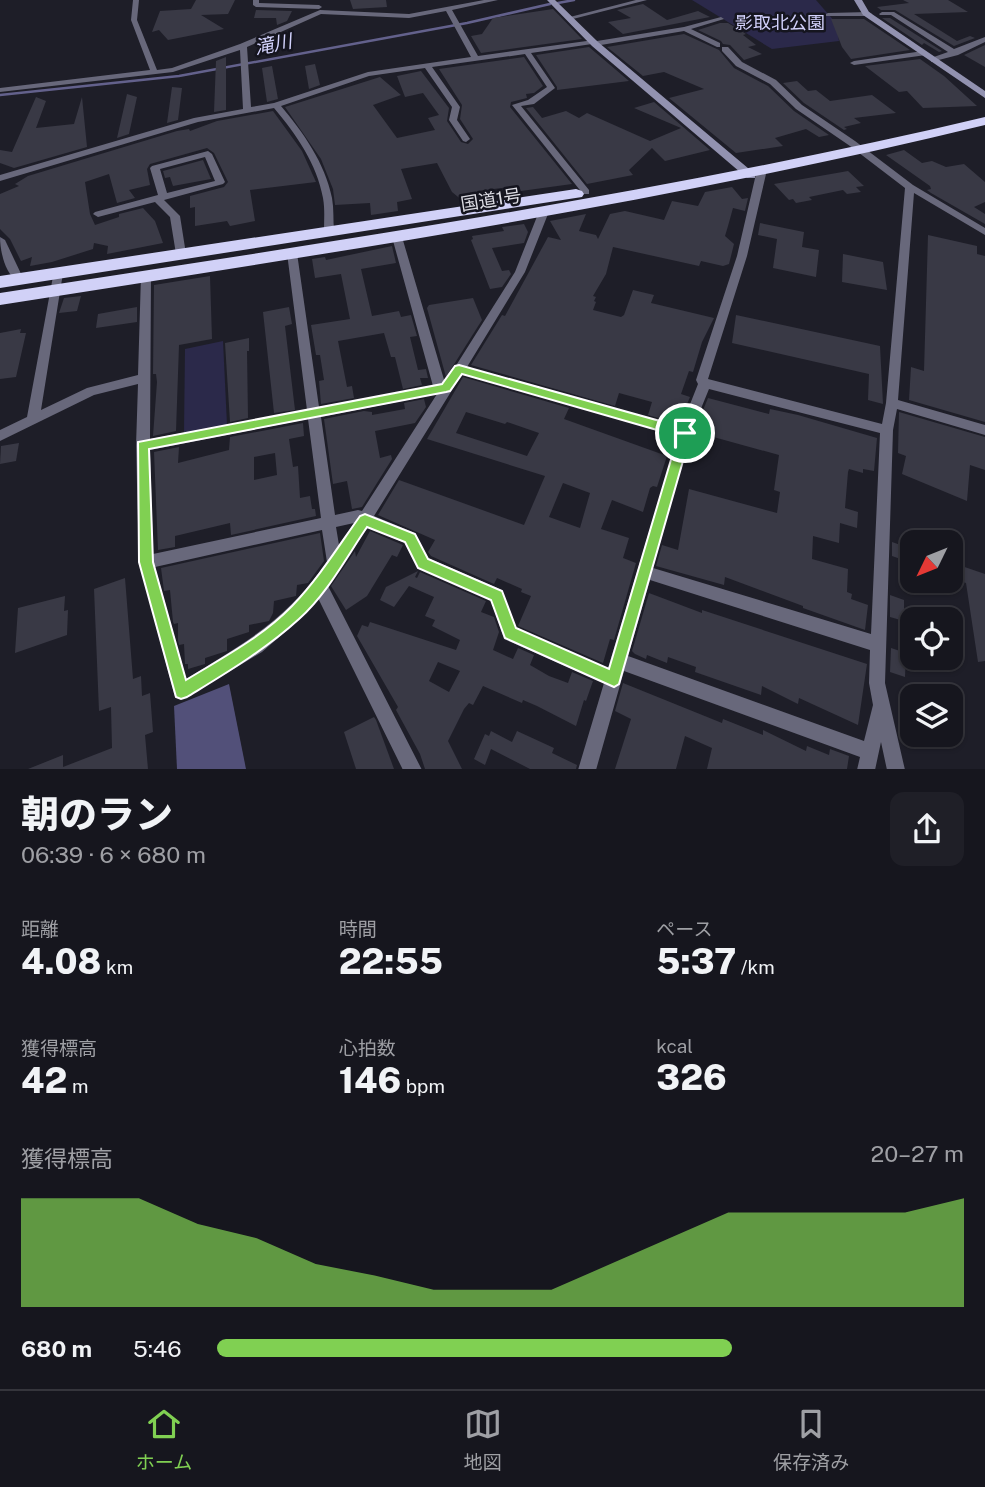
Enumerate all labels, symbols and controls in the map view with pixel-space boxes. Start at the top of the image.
park label: 影取北公園 [735,12,825,33]
water label: 滝川 [252,29,296,58]
street label: 国道1号 [459,184,523,215]
pin [655,403,715,463]
icon: arrive [666,414,704,452]
north arrow [900,530,962,593]
map controls [900,530,963,747]
button: locate [900,607,963,670]
button: layers [900,684,963,747]
text: 朝のラン [21,792,173,837]
button: share [890,792,964,866]
text: 06:39 · 6 × 680 m [21,841,206,868]
text: 距離 [21,918,59,940]
text: 時間 [339,918,377,940]
text: ペース [656,918,712,940]
text: 4.08 [21,941,101,982]
text: 22:55 [339,941,443,982]
text: 5:37 [656,941,736,982]
text: km [101,956,133,978]
text: /km [736,956,775,978]
text: kcal [656,1035,693,1057]
text: 獲得標高 [21,1037,97,1059]
text: 心拍数 [339,1037,396,1059]
text: 326 [656,1057,727,1098]
text: 42 [21,1060,67,1101]
text: 146 [339,1060,401,1101]
text: m [67,1075,88,1097]
text: bpm [401,1075,445,1097]
text: 20–27 m [870,1140,964,1167]
text: 獲得標高 [21,1145,113,1172]
text: 680 m [21,1335,92,1362]
text: 5:46 [133,1335,182,1362]
tab: ホーム [136,1405,192,1474]
tab: 地図 [464,1405,502,1474]
tab: 保存済み [773,1405,849,1474]

